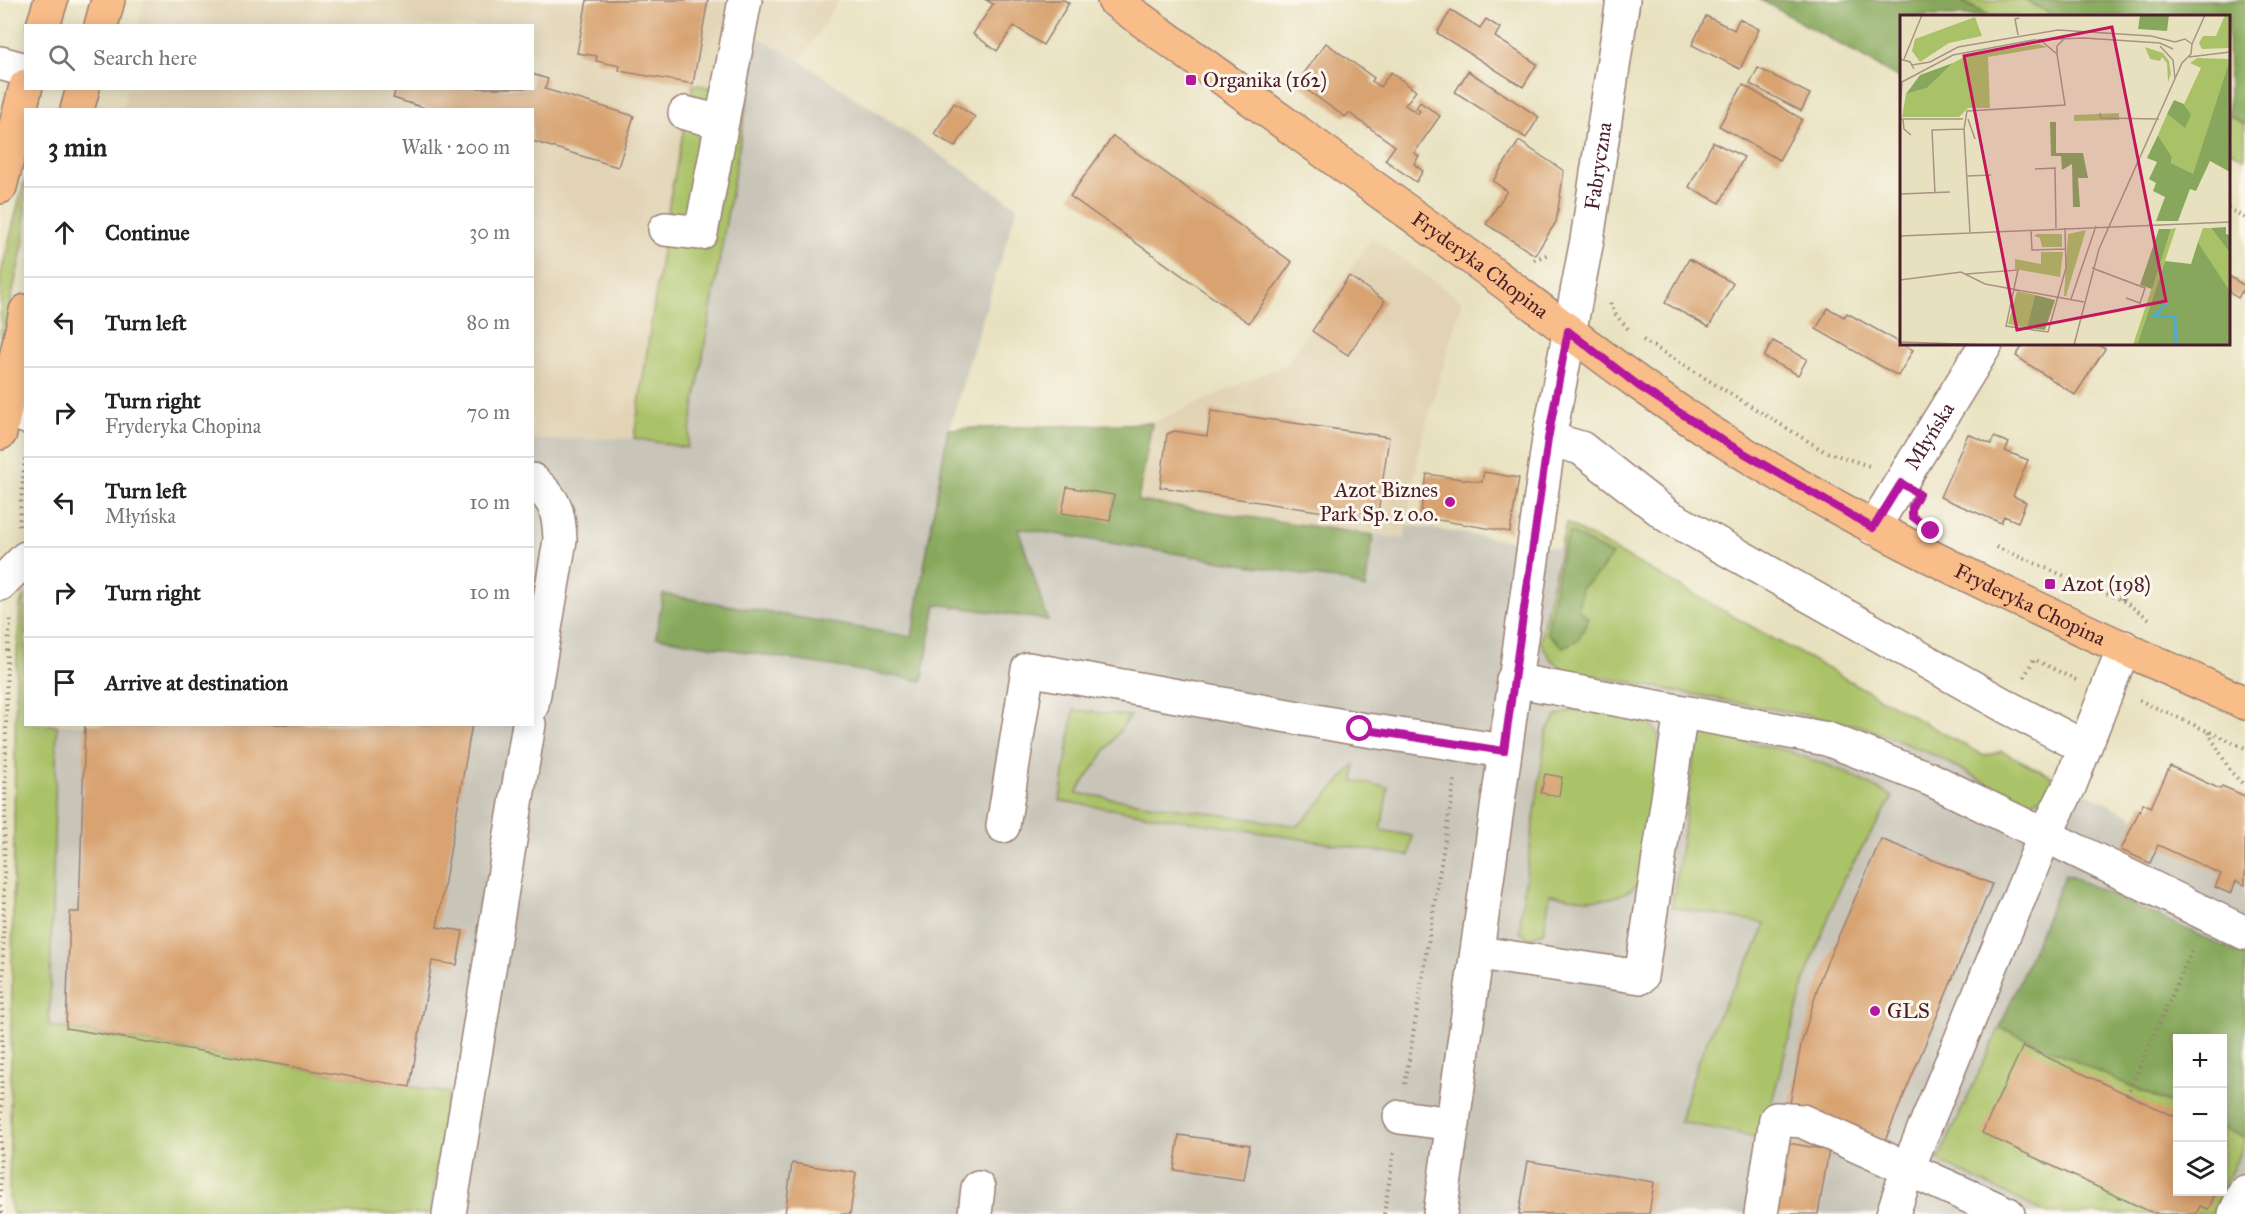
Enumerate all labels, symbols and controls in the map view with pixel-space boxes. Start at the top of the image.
inset map [1900,15,2230,345]
search box [24,24,534,90]
icon: search [45,41,78,74]
text: Search here [93,44,197,71]
place label: Organika (162) [1203,67,1327,93]
marker: Organika (162) [1184,73,1198,87]
street label: Fabryczna [1579,120,1618,212]
text: 3 min [48,131,107,163]
text: Walk · 200 m [402,135,510,159]
street label: Fryderyka Chopina [1407,206,1554,324]
icon: ahead [48,216,81,249]
text: Continue [105,219,190,246]
text: 30 m [469,220,510,244]
icon: left [48,306,81,339]
text: Turn left [105,309,187,336]
text: 80 m [467,310,510,334]
text: Turn right [105,387,201,414]
icon: right [48,396,81,429]
street label: Młyńska [1899,397,1960,475]
text: 70 m [467,400,510,424]
text: Fryderyka Chopina [105,414,261,438]
text: Turn left [105,477,187,504]
place label: Azot Biznes Park Sp. z o.o. [1320,477,1438,527]
icon: left [48,486,81,519]
text: 10 m [469,490,510,514]
marker: Azot Biznes Park Sp. z o.o. [1443,495,1457,509]
text: Młyńska [105,504,176,528]
route end [1917,517,1943,543]
street label: Fryderyka Chopina [1950,558,2110,651]
place label: Azot (198) [2061,571,2151,597]
icon: right [48,576,81,609]
marker: Azot (198) [2043,577,2057,591]
text: Turn right [105,579,201,606]
text: 10 m [469,580,510,604]
icon: arrive [48,666,81,699]
text: Arrive at destination [105,669,288,696]
route start [1346,715,1372,741]
place label: GLS [1887,998,1930,1024]
marker: GLS [1868,1004,1882,1018]
map controls [2173,1034,2227,1196]
button: + [2173,1034,2227,1088]
button: − [2173,1088,2227,1142]
button: layers [2173,1142,2227,1196]

